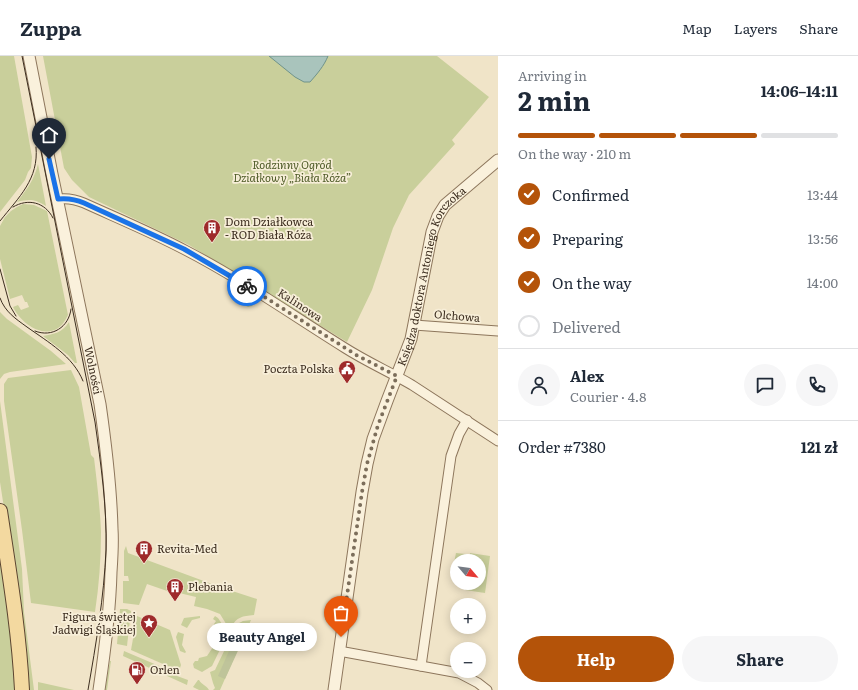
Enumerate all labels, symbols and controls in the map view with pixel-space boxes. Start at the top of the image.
text: Zuppa [20,14,82,42]
text: Map [682,18,712,38]
text: Layers [734,18,777,38]
text: Share [799,18,838,38]
text: Arriving in [518,66,587,85]
text: 14:06–14:11 [761,79,838,102]
text: 2 min [518,80,591,119]
pin [32,118,66,159]
icon: home [38,124,60,146]
text: On the way · 210 m [518,144,631,163]
park label: Rodzinny Ogród Działkowy „Biała Róża” [233,156,351,185]
street label: Księdza doktora Antoniego Korczoka [392,182,469,368]
icon: check [518,183,540,205]
text: Confirmed [552,183,629,206]
text: 13:44 [807,185,838,204]
place label: Dom Działkowca - ROD Biała Róża [225,213,313,242]
building icon: Dom Działkowca - ROD Biała Róża [202,218,222,243]
icon: check [518,227,540,249]
text: Preparing [552,227,623,250]
text: 13:56 [808,229,838,248]
courier [227,266,267,306]
icon: check [518,271,540,293]
text: On the way [552,271,632,294]
text: 14:00 [807,273,838,292]
icon: bike [236,275,258,297]
street label: Kalinowa [275,284,326,325]
street label: Olchowa [433,305,481,325]
text: Delivered [552,315,621,338]
street label: Wolności [81,345,107,396]
public building icon: Poczta Polska [337,359,357,384]
place label: Poczta Polska [264,360,334,376]
button: person [518,364,560,406]
text: Alex [570,364,604,387]
button: chat [744,364,786,406]
button: phone [796,364,838,406]
text: Courier · 4.8 [570,387,646,406]
text: Order #7380 [518,435,606,458]
text: 121 zł [801,435,838,458]
building icon: Revita-Med [134,539,154,564]
place label: Revita-Med [157,540,218,556]
north arrow [450,554,486,590]
map controls [450,554,486,678]
building icon: Plebania [165,577,185,602]
place label: Plebania [188,578,233,594]
pin [324,596,358,637]
button: + [450,598,486,634]
icon: bag [330,602,352,624]
place label: Figura świętej Jadwigi Śląskiej [52,608,136,637]
place icon: Figura świętej Jadwigi Śląskiej [139,613,159,638]
callout: Beauty Angel [207,623,317,651]
text: Beauty Angel [219,627,305,646]
button: Help [518,636,674,682]
button: Share [682,636,838,682]
button: − [450,642,486,678]
fuel station icon: Orlen [127,660,147,685]
place label: Orlen [150,661,180,677]

